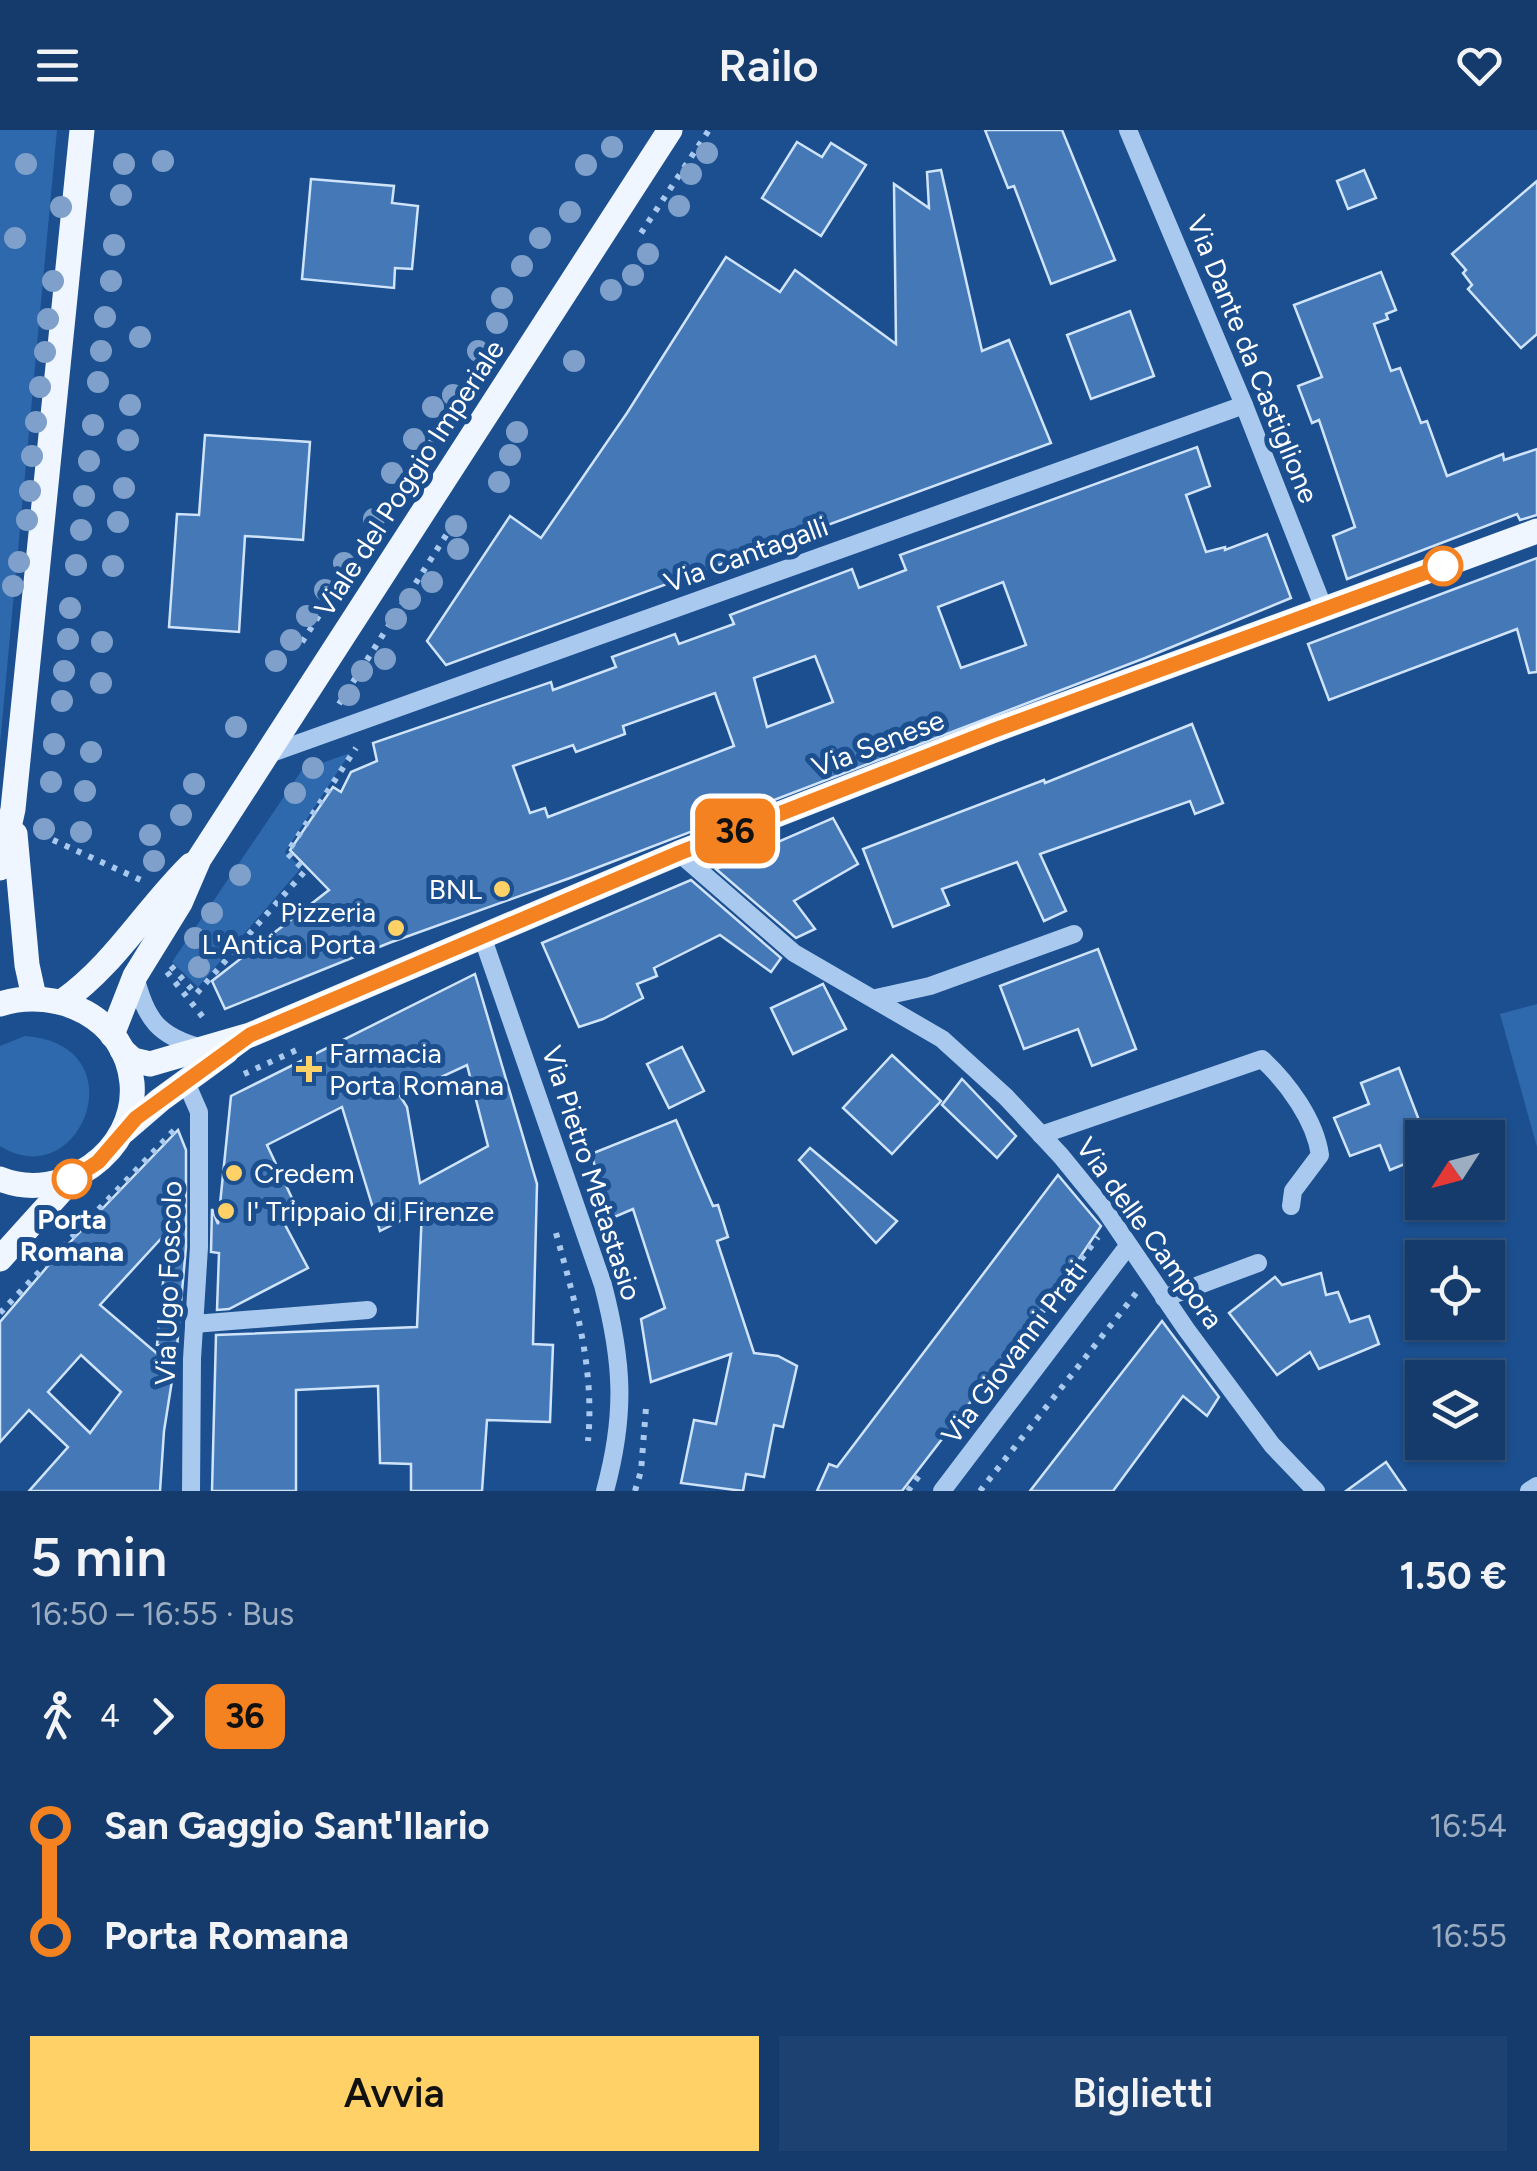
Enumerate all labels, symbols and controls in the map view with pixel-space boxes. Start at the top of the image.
icon: menu [30,38,85,93]
text: Railo [718,38,819,92]
icon: heart [1452,38,1507,93]
street label: Via Dante da Castiglione [1180,210,1326,508]
street label: Viale del Poggio Imperiale [307,333,511,623]
street label: Via Cantagalli [660,509,832,599]
unlabelled marker [1424,547,1462,585]
street label: Via Senese [807,702,949,784]
line badge: 36 [690,798,780,864]
text: 36 [715,810,755,852]
place label: BNL [429,872,482,906]
marker: BNL [491,878,513,900]
place label: Pizzeria L'Antica Porta [201,895,376,961]
marker: Pizzeria L'Antica Porta [385,917,407,939]
place label: Farmacia Porta Romana [329,1036,504,1102]
street label: Via Pietro Metastasio [535,1041,649,1305]
marker: Farmacia Porta Romana [298,1058,320,1080]
north arrow [1405,1120,1505,1220]
map controls [1405,1120,1505,1460]
street label: Via delle Campora [1069,1131,1231,1335]
place label: Credem [254,1156,354,1190]
marker: Porta Romana [53,1160,91,1198]
marker: Credem [223,1162,245,1184]
street label: Via Ugo Foscolo [147,1180,189,1386]
place label: I' Trippaio di Firenze [246,1194,494,1228]
marker: I' Trippaio di Firenze [215,1200,237,1222]
place label: Porta Romana [20,1202,124,1268]
button: locate [1405,1240,1505,1340]
street label: Via Giovanni Prati [934,1254,1094,1450]
button: layers [1405,1360,1505,1460]
text: 5 min [30,1524,167,1590]
text: 1.50 € [1399,1553,1507,1599]
text: 16:50 – 16:55 · Bus [30,1595,294,1633]
icon: walk [30,1689,85,1744]
icon: forward [135,1689,190,1744]
text: 36 [225,1695,265,1737]
text: 4 [100,1697,120,1735]
text: San Gaggio Sant'Ilario [104,1803,490,1849]
text: 16:54 [1429,1807,1507,1845]
text: Porta Romana [104,1913,349,1959]
text: 16:55 [1431,1917,1507,1955]
button: Avvia [30,2036,759,2151]
button: Biglietti [779,2036,1507,2151]

